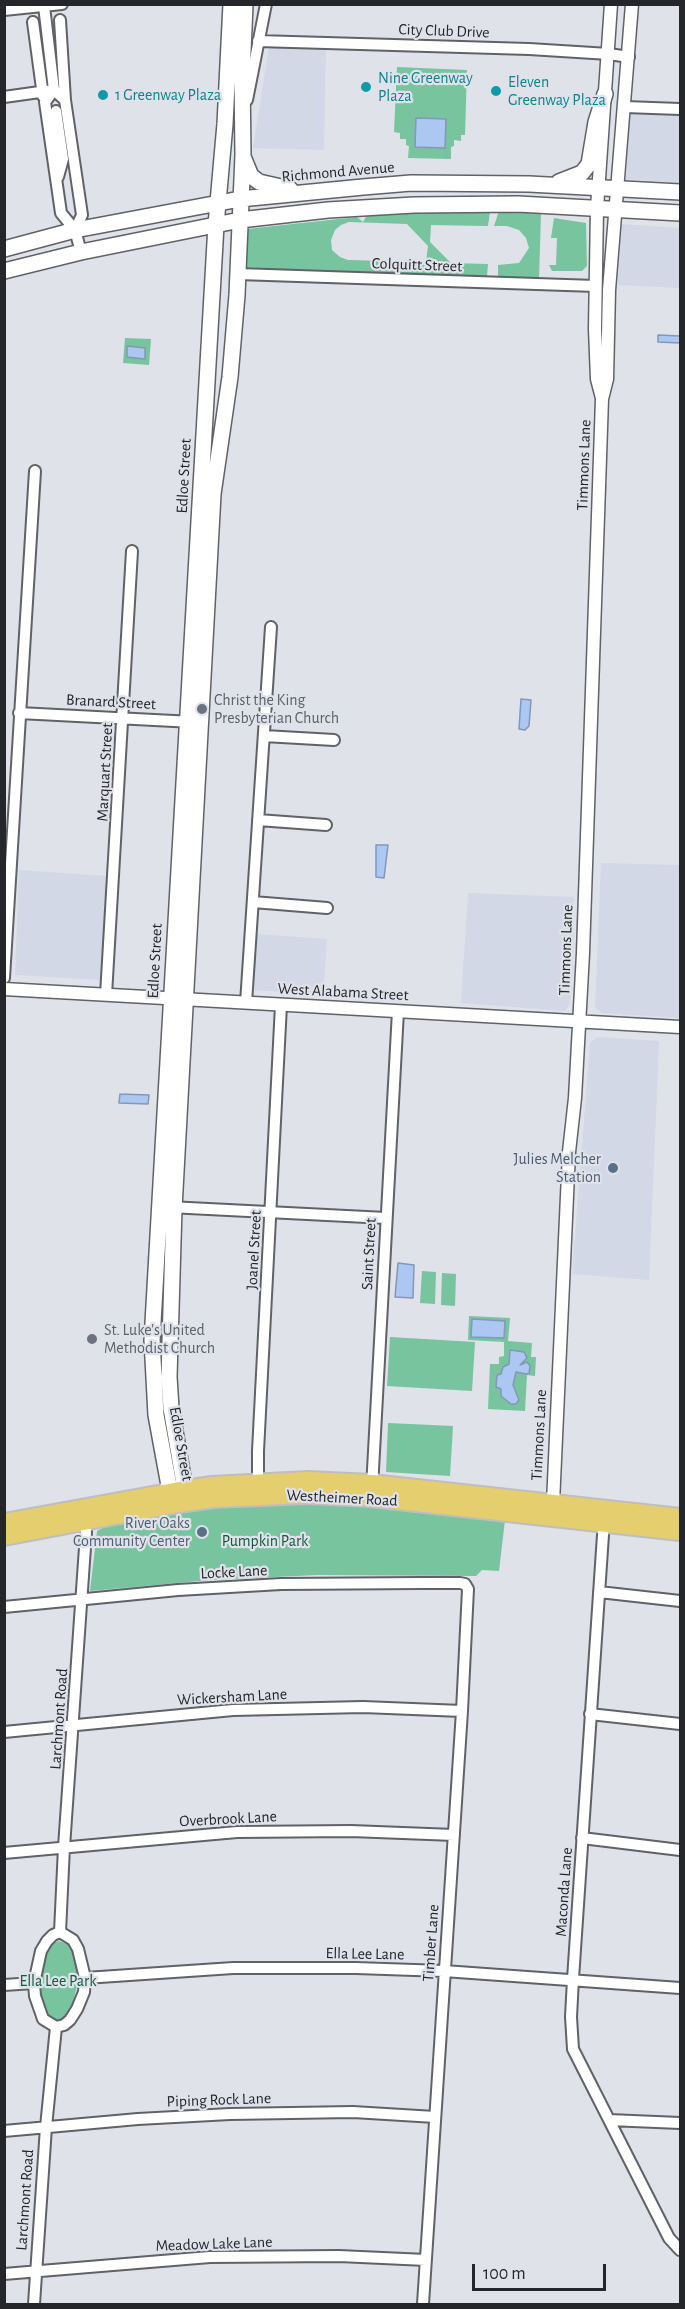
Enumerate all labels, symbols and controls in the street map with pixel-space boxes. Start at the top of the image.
street label: City Club Drive [398,20,490,42]
place label: Nine Greenway Plaza [378,68,473,106]
place label: Eleven Greenway Plaza [508,72,606,110]
marker: Nine Greenway Plaza [359,80,373,94]
marker: Eleven Greenway Plaza [489,84,503,98]
place label: 1 Greenway Plaza [115,85,221,105]
marker: 1 Greenway Plaza [96,88,110,102]
street label: Richmond Avenue [281,157,395,187]
street label: Colquitt Street [371,254,463,276]
street label: Timmons Lane [573,419,595,511]
street label: Edloe Street [172,438,196,514]
street label: Branard Street [66,690,156,714]
place label: Christ the King Presbyterian Church [214,690,339,728]
marker: Christ the King Presbyterian Church [195,702,209,716]
street label: Marquart Street [93,722,117,822]
street label: Timmons Lane [555,904,577,996]
street label: Edloe Street [143,923,167,999]
street label: West Alabama Street [277,979,409,1005]
place label: Julies Melcher Station [514,1149,601,1187]
marker: Julies Melcher Station [606,1161,620,1175]
street label: Joanel Street [242,1210,266,1290]
street label: Saint Street [358,1217,380,1291]
place label: St. Luke's United Methodist Church [104,1320,215,1358]
marker: St. Luke's United Methodist Church [85,1332,99,1346]
street label: Timmons Lane [527,1389,551,1481]
street label: Edloe Street [165,1405,197,1483]
street label: Westheimer Road [286,1485,398,1511]
place label: River Oaks Community Center [73,1513,190,1551]
marker: River Oaks Community Center [195,1525,209,1539]
park label: Pumpkin Park [222,1531,308,1551]
street label: Locke Lane [200,1561,268,1583]
street label: Larchmont Road [46,1668,72,1770]
street label: Wickersham Lane [176,1685,288,1709]
street label: Overbrook Lane [179,1807,277,1831]
street label: Maconda Lane [551,1847,577,1937]
street label: Timber Lane [419,1904,443,1982]
street label: Ella Lee Lane [325,1944,405,1964]
park label: Ella Lee Park [19,1971,97,1991]
street label: Piping Rock Lane [166,2089,272,2111]
street label: Larchmont Road [12,2149,38,2251]
street label: Meadow Lake Lane [155,2232,273,2256]
scale bar [475,2252,608,2290]
text: 100 m [483,2265,526,2283]

